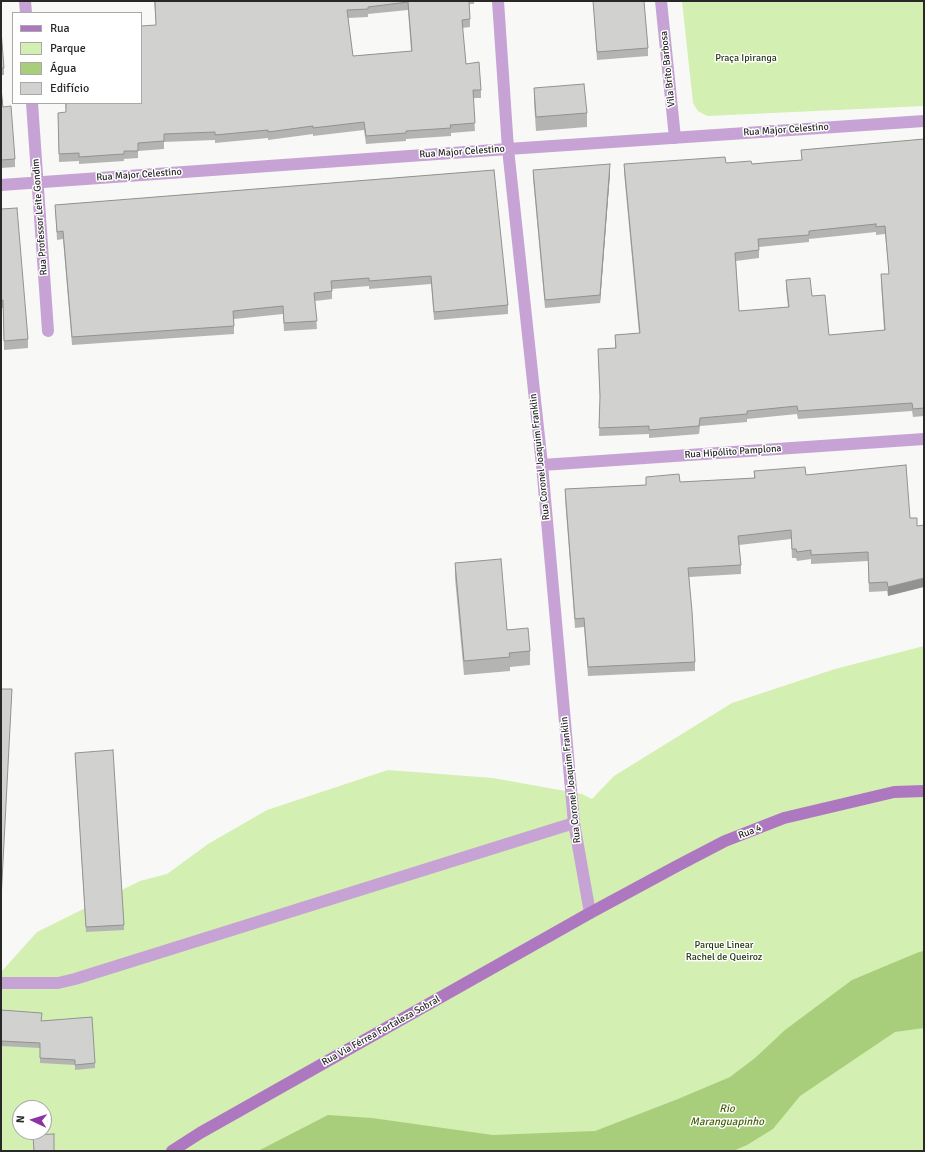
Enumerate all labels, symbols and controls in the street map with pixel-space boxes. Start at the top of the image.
legend [12,12,142,104]
text: Rua [50,21,70,36]
street label: Vila Brito Barbosa [658,30,678,108]
text: Parque [50,41,86,56]
park label: Praça Ipiranga [715,52,777,64]
text: Água [50,61,76,76]
text: Edifício [50,81,89,96]
street label: Rua Major Celestino [743,121,829,139]
street label: Rua Major Celestino [419,143,505,161]
street label: Rua Professor Leite Gondim [30,158,50,276]
street label: Rua Major Celestino [96,166,182,184]
street label: Rua Coronel Joaquim Franklin [527,393,553,521]
street label: Rua Hipólito Pamplona [684,443,782,461]
street label: Rua Coronel Joaquim Franklin [558,716,584,844]
street label: Rua 4 [737,822,763,842]
park label: Parque Linear Rachel de Queiroz [686,939,762,962]
street label: Rua Via Férrea Fortaleza Sobral [320,993,442,1069]
north arrow [12,1100,52,1140]
water label: Rio Maranguapinho [690,1102,764,1128]
text: N [14,1115,27,1123]

